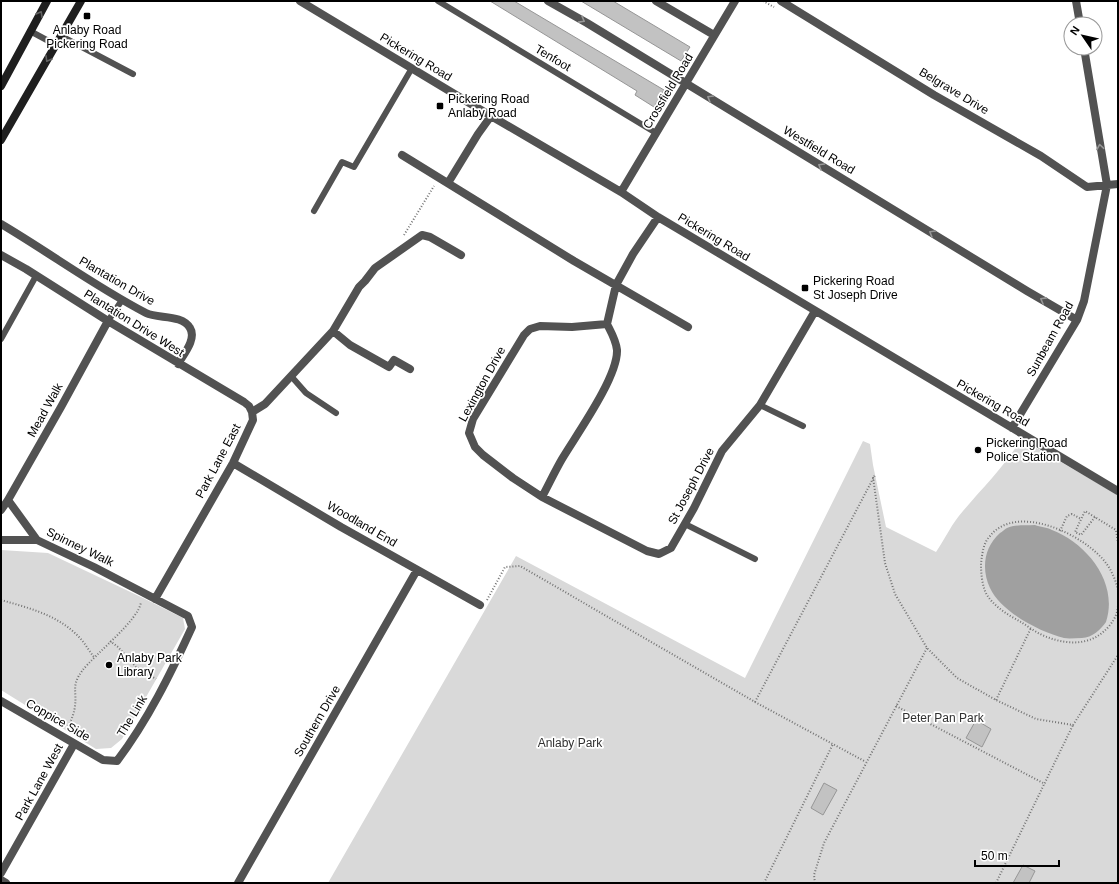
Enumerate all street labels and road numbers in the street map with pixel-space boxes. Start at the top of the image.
street label: Pickering Road [378,30,454,84]
street label: Tenfoot [533,42,574,74]
street label: Crossfield Road [640,51,696,131]
street label: Belgrave Drive [917,65,992,117]
street label: Westfield Road [781,123,857,177]
street label: Pickering Road [676,210,752,264]
street label: Plantation Drive [77,254,157,308]
street label: Plantation Drive West [81,287,187,360]
street label: Sunbeam Road [1024,299,1076,379]
street label: Lexington Drive [456,344,508,424]
street label: Pickering Road [954,377,1032,429]
street label: Mead Walk [24,380,66,439]
street label: Park Lane East [193,421,244,501]
street label: St Joseph Drive [665,445,717,527]
street label: Woodland End [325,498,399,550]
street label: Spinney Walk [44,525,117,570]
street label: Southern Drive [291,683,343,759]
street label: The Link [114,692,150,739]
street label: Coppice Side [24,696,93,744]
street label: Park Lane West [12,741,66,823]

